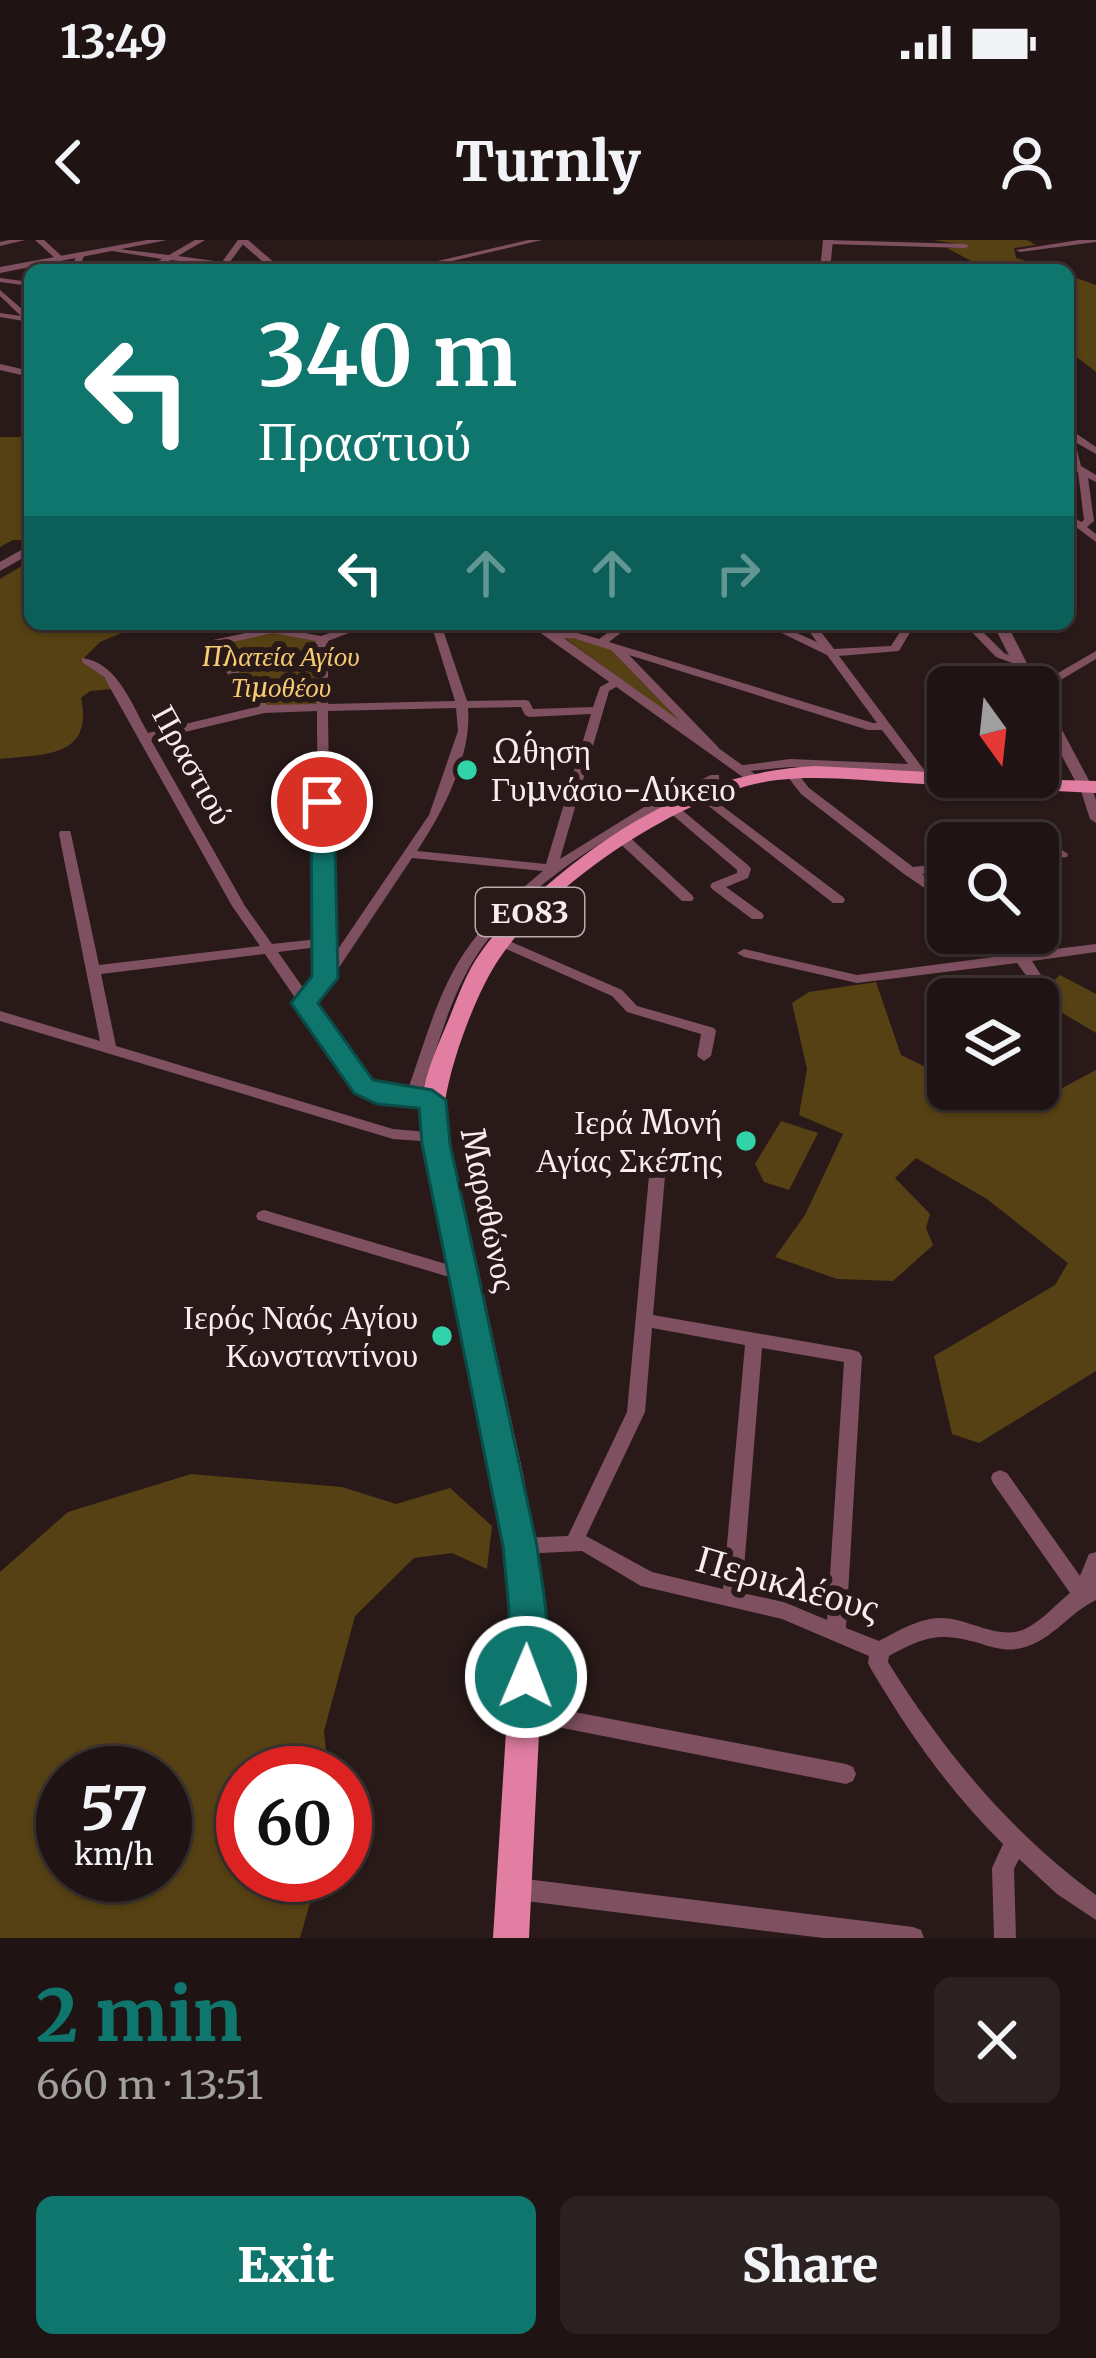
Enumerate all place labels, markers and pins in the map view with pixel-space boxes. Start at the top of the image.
place label: Ώθηση Γυμνάσιο-Λύκειο [491,730,736,810]
pin [271,751,373,853]
marker: Ώθηση Γυμνάσιο-Λύκειο [454,757,480,783]
place label: Ιερά Μονή Αγίας Σκέπης [536,1102,722,1181]
marker: Ιερά Μονή Αγίας Σκέπης [733,1128,759,1154]
place label: Ιερός Ναός Αγίου Κωνσταντίνου [183,1297,418,1376]
marker: Ιερός Ναός Αγίου Κωνσταντίνου [429,1323,455,1349]

